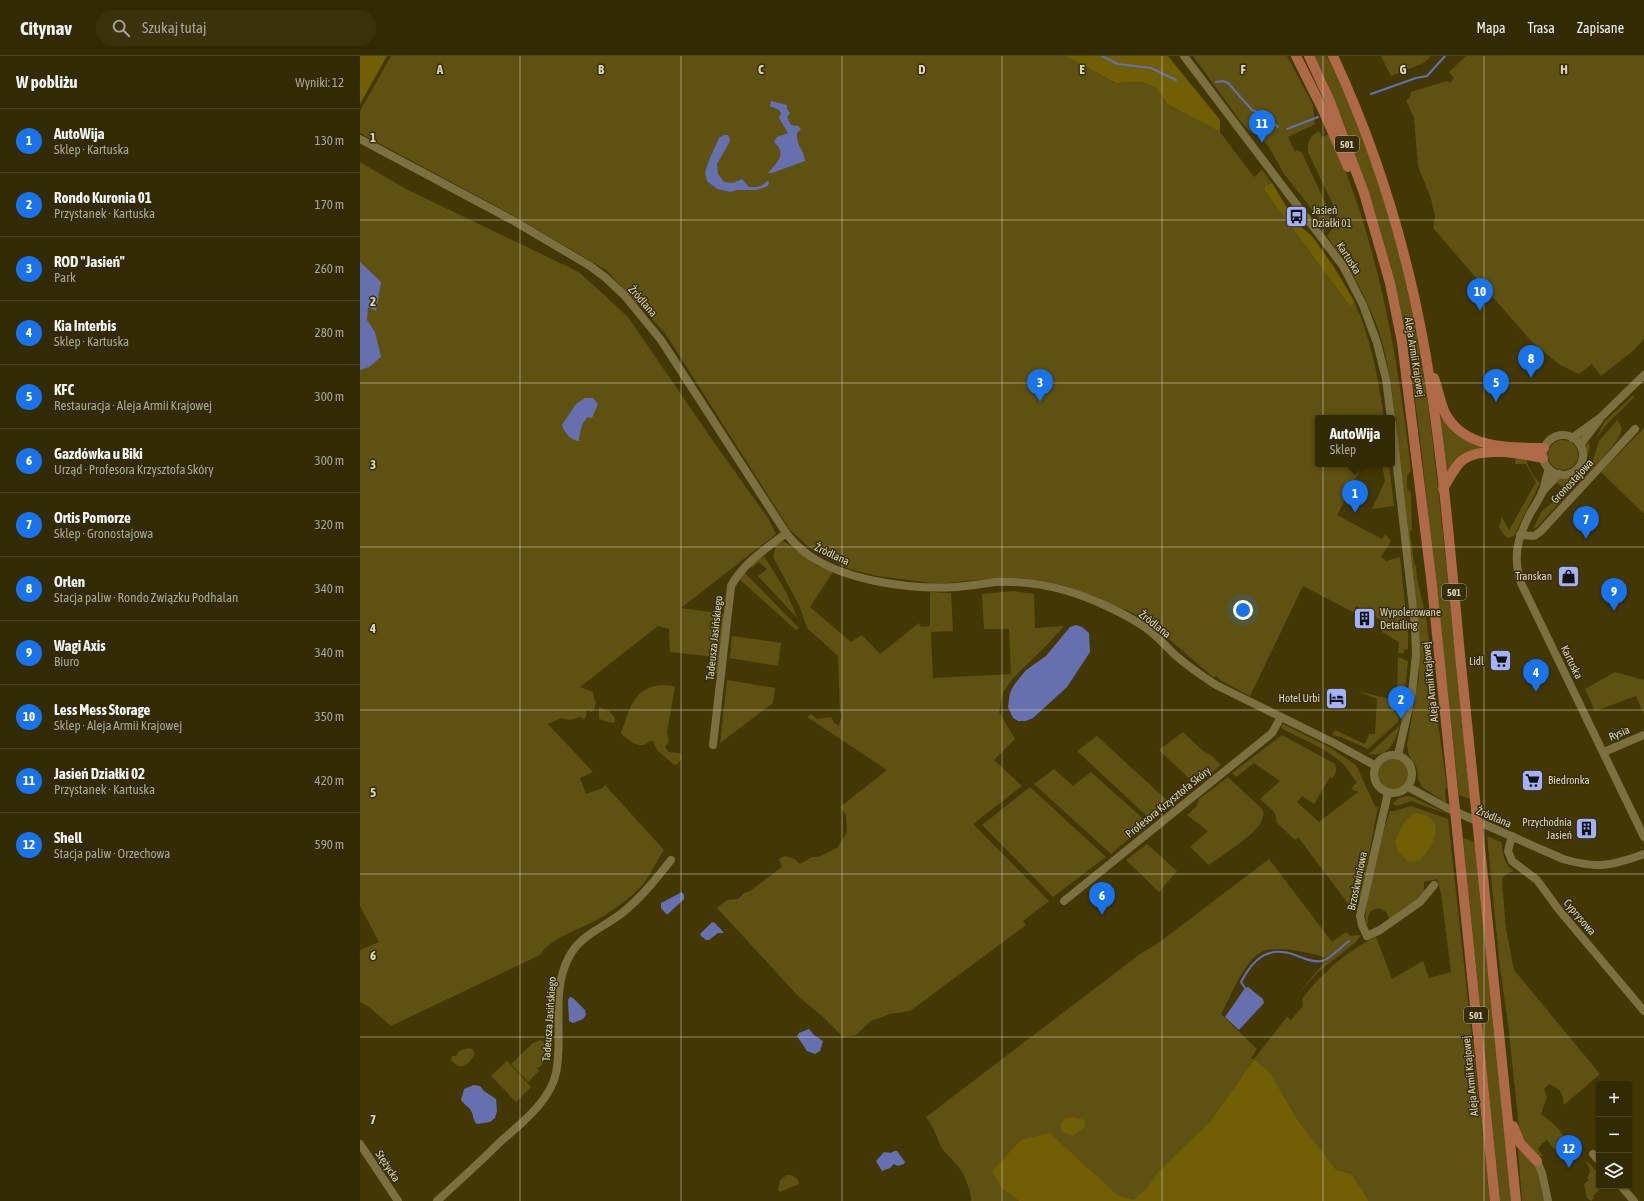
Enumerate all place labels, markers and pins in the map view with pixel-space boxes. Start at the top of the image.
pin: 11 [1249,110,1275,143]
bus stop icon: Jasień Działki 01 [1283,203,1309,229]
place label: Jasień Działki 01 [1312,204,1352,229]
pin: 10 [1467,278,1493,311]
pin: 8 [1518,345,1544,378]
pin: 3 [1027,369,1053,402]
pin: 5 [1483,369,1509,402]
pin: 1 [1342,480,1368,513]
pin: 7 [1573,506,1599,539]
shop icon: Transkan [1555,563,1581,589]
place label: Transkan [1515,570,1552,582]
pin: 9 [1601,578,1627,611]
building icon: Wypolerowane Detailing [1351,605,1377,631]
place label: Wypolerowane Detailing [1380,606,1441,631]
supermarket icon: Lidl [1487,648,1513,674]
place label: Lidl [1469,655,1484,667]
pin: 4 [1523,659,1549,692]
hotel icon: Hotel Urbi [1323,685,1349,711]
pin: 2 [1388,686,1414,719]
place label: Hotel Urbi [1278,692,1320,704]
supermarket icon: Biedronka [1520,767,1546,793]
place label: Biedronka [1548,774,1590,786]
building icon: Przychodnia Jasień [1574,815,1600,841]
place label: Przychodnia Jasień [1522,816,1572,841]
pin: 6 [1089,882,1115,915]
pin: 12 [1556,1135,1582,1168]

